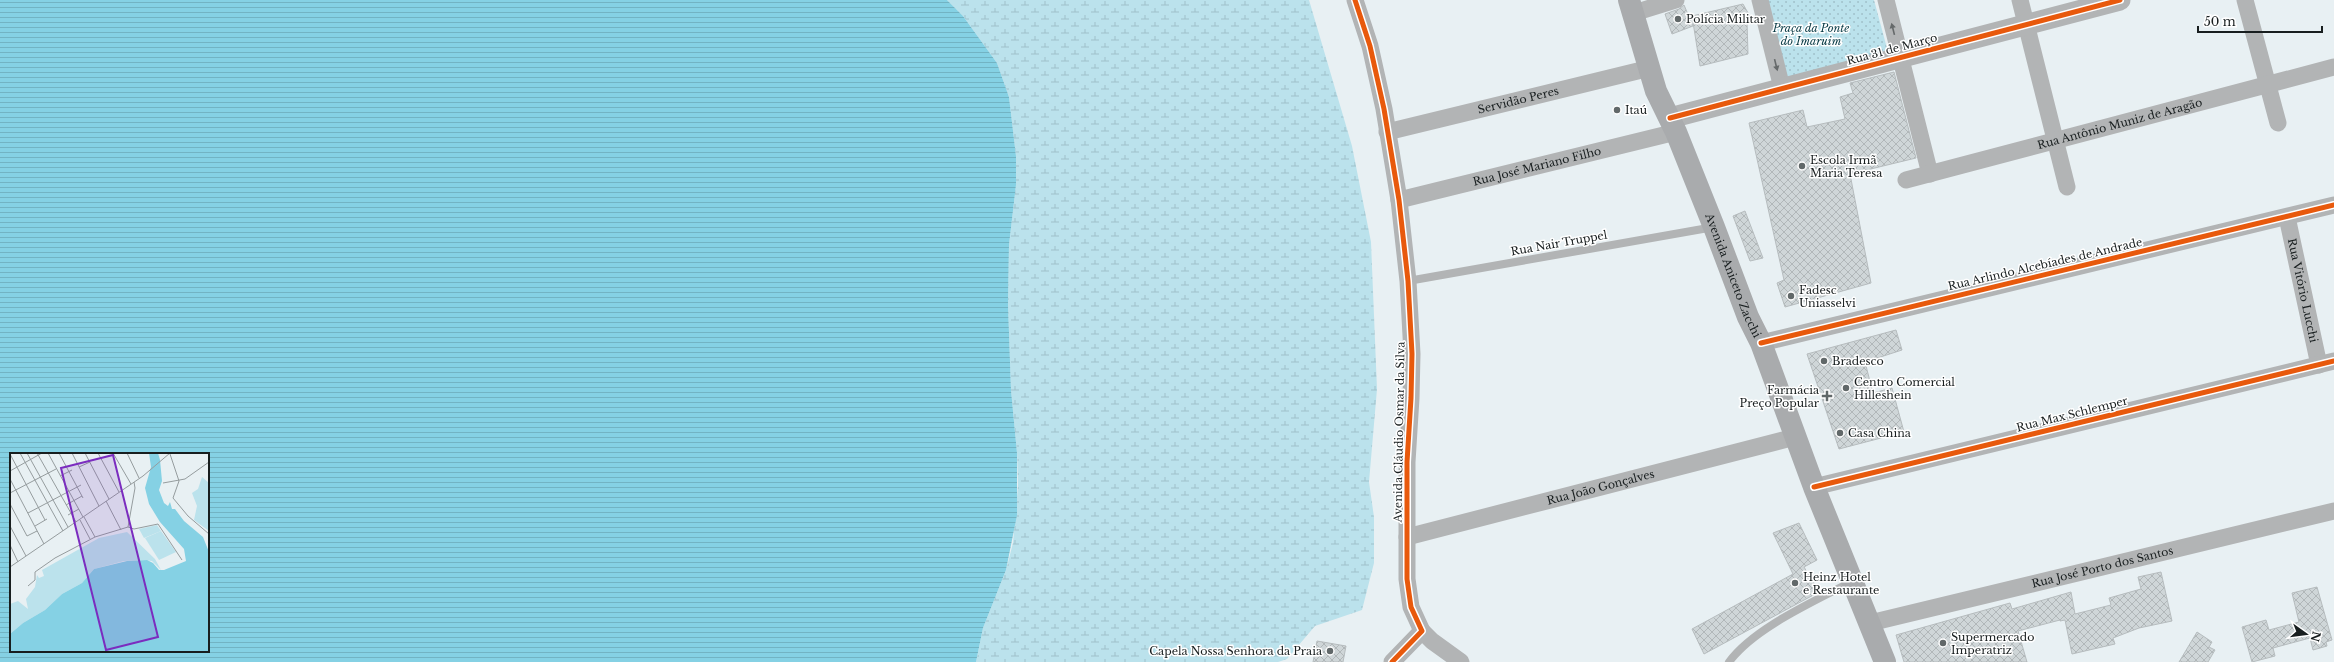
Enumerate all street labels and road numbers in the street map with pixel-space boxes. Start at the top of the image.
street label: Rua 31 de Março [1845,30,1939,68]
street label: Servidão Peres [1476,83,1560,117]
street label: Rua Antônio Muniz de Aragão [2036,95,2204,152]
street label: Rua José Mariano Filho [1471,144,1602,189]
street label: Avenida Aniceto Zacchi [1702,210,1764,340]
street label: Rua Nair Truppel [1510,228,1609,258]
street label: Rua Arlindo Alcebíades de Andrade [1947,235,2143,293]
street label: Rua Vitório Lucchi [2285,237,2321,344]
street label: Avenida Cláudio Osmar da Silva [1390,341,1408,524]
street label: Rua Max Schlemper [2015,393,2130,435]
street label: Rua João Gonçalves [1545,467,1656,508]
street label: Rua José Porto dos Santos [2030,543,2175,591]

